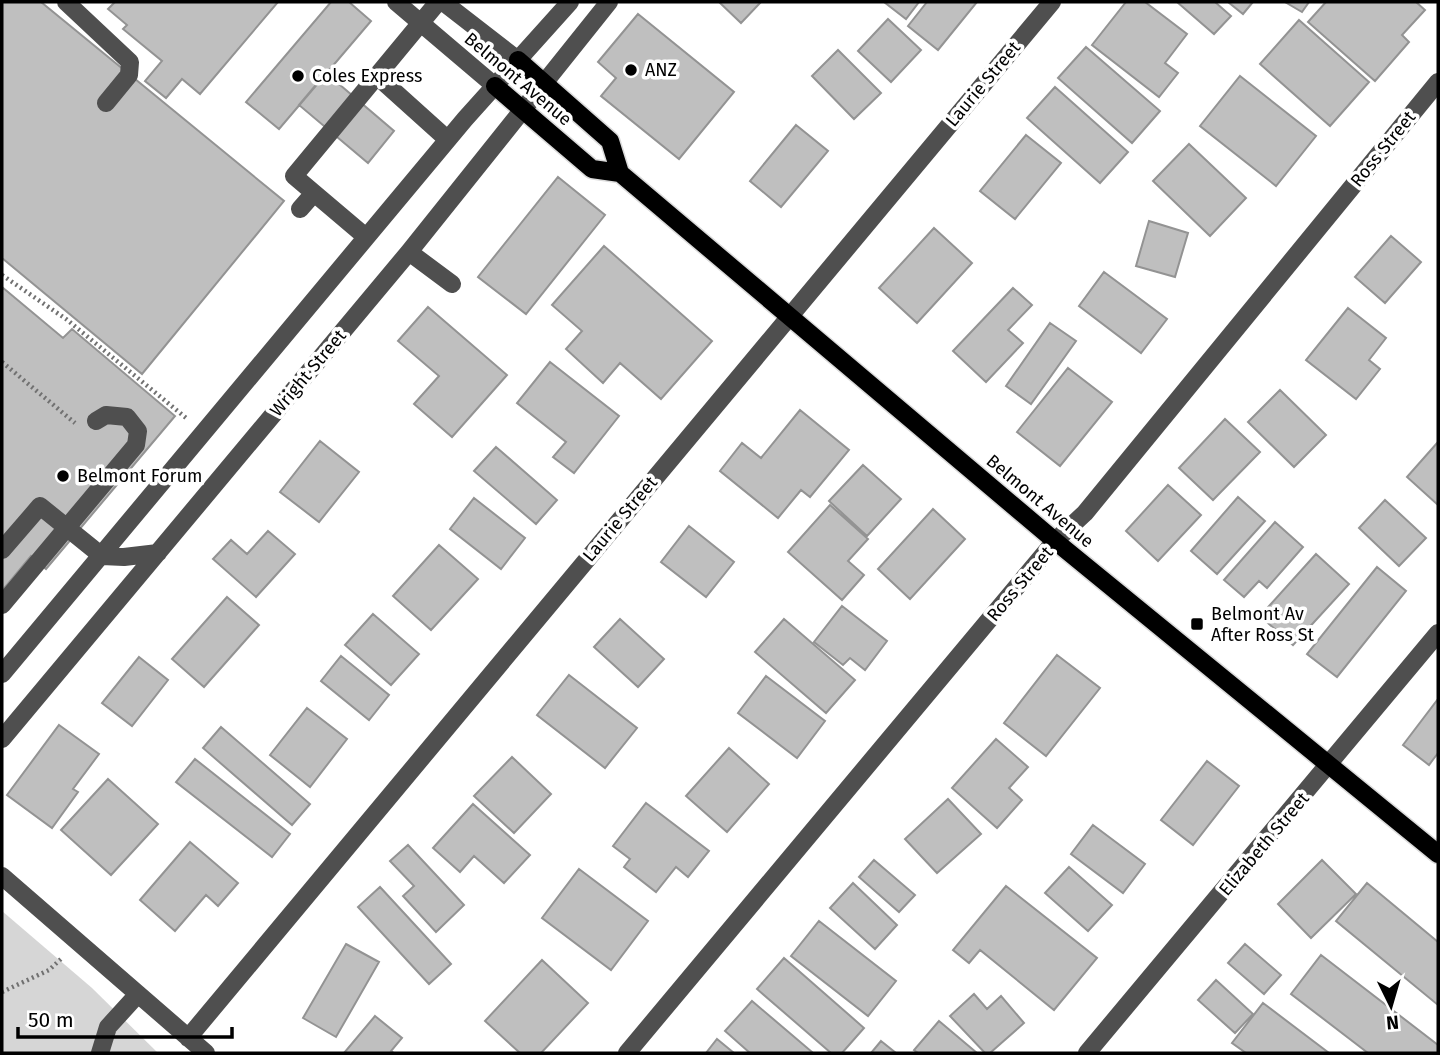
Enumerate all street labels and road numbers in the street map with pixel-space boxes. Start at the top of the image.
street label: Belmont Avenue [460,28,576,130]
street label: Laurie Street [941,37,1025,131]
street label: Ross Street [1346,106,1421,191]
street label: Wright Street [265,325,351,421]
street label: Belmont Avenue [982,450,1098,552]
street label: Laurie Street [578,472,662,566]
street label: Ross Street [982,542,1058,626]
street label: Elizabeth Street [1214,787,1314,900]

